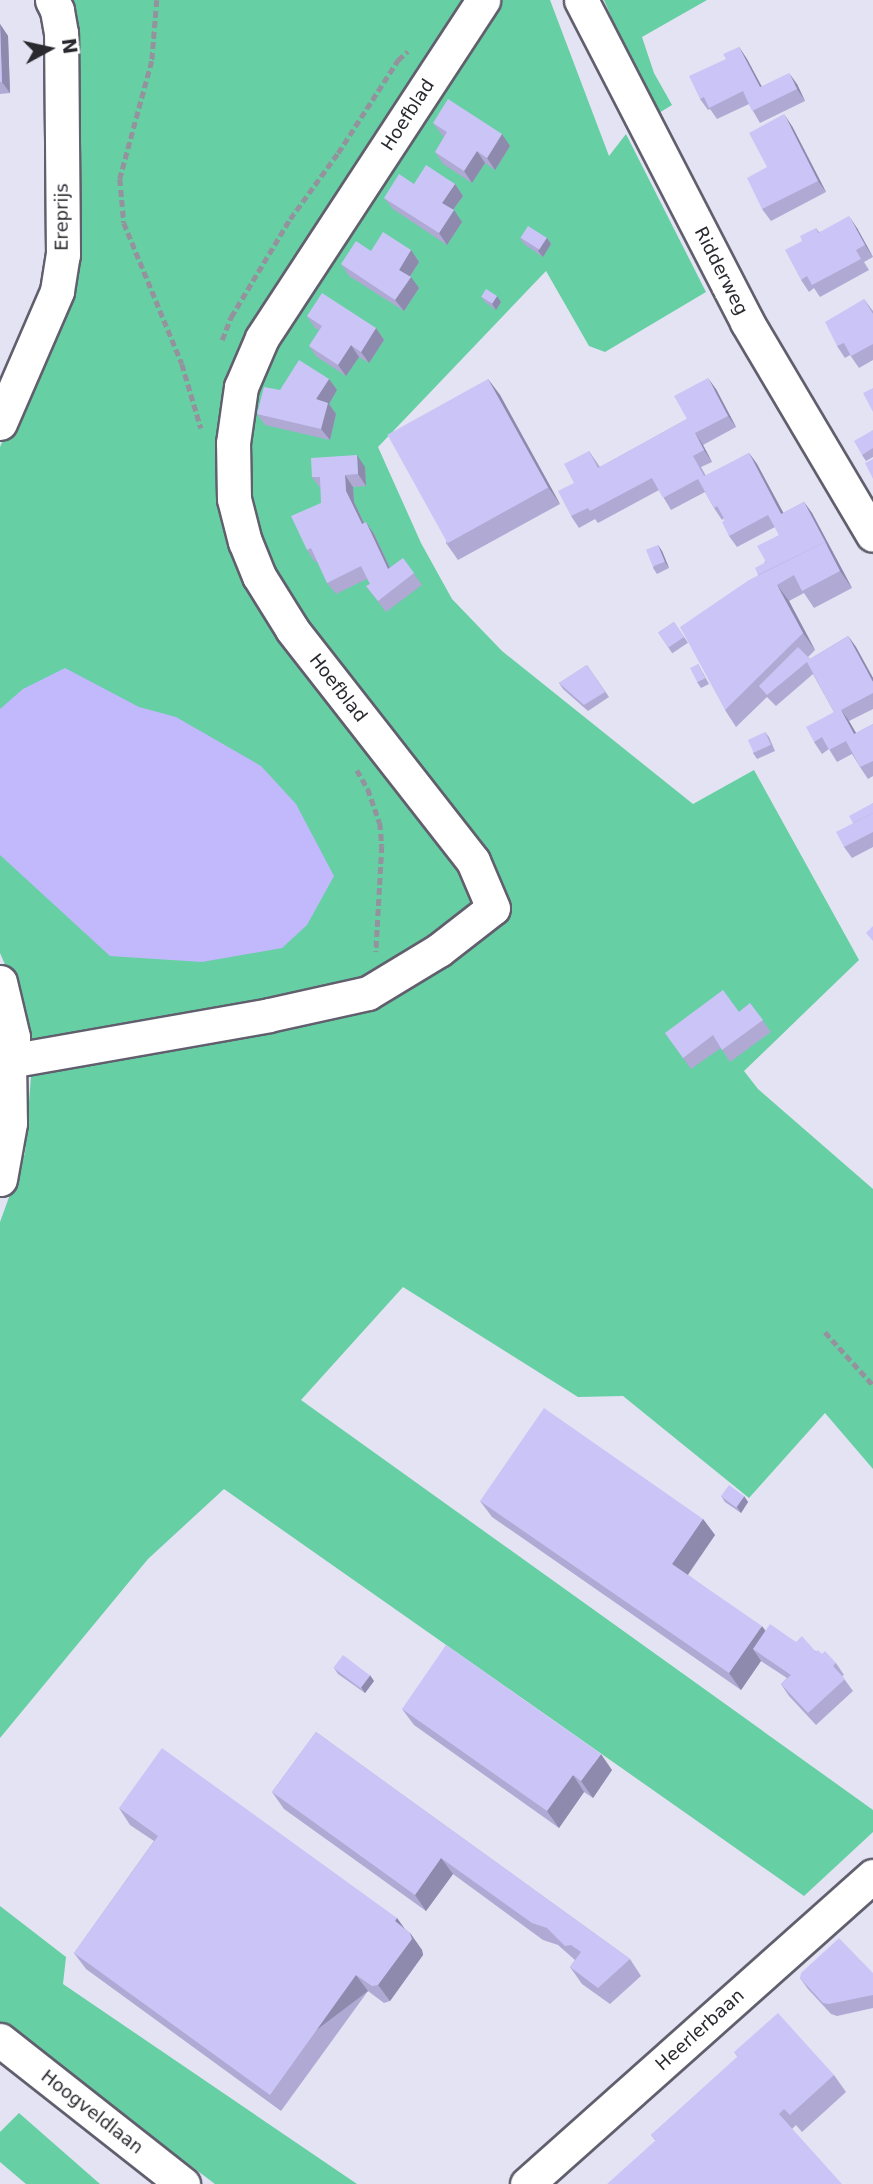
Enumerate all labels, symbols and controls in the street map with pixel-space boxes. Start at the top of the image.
north arrow [14,14,84,84]
text: N [58,37,82,55]
street label: Hoefblad [377,75,439,155]
street label: Ereprijs [51,183,73,251]
street label: Ridderweg [690,223,752,319]
street label: Hoefblad [305,649,371,727]
street label: Heerlerbaan [651,1985,749,2075]
street label: Hoogveldlaan [37,2065,147,2159]

